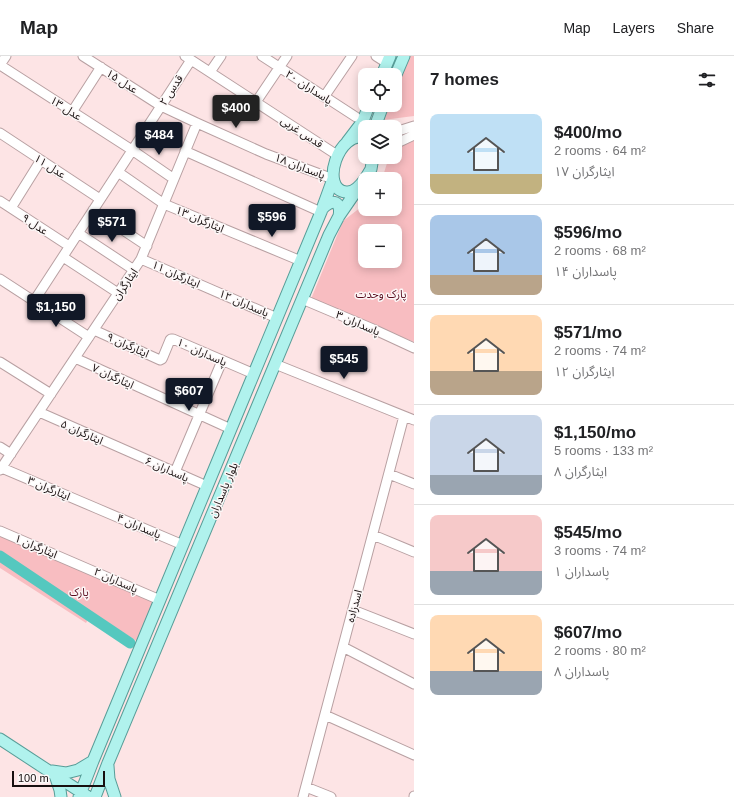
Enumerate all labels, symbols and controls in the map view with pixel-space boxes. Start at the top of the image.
text: Map [20,17,58,38]
text: Map [563,20,591,36]
text: Layers [613,20,655,36]
text: Share [677,20,714,36]
street label: عدل ۱۵ [104,67,140,96]
street label: پاسداران ۲۰ [282,67,335,108]
map controls [358,68,402,268]
button: locate [358,68,402,112]
icon: filters [696,69,718,91]
text: 7 homes [430,70,499,89]
street label: قدس ۲ [157,73,186,108]
street label: عدل ۱۳ [48,94,84,123]
pin: $400 [212,95,260,129]
text: $400 [222,100,250,115]
street label: قدس غربی [278,114,325,151]
button: layers [358,120,402,164]
pin: $484 [135,122,183,156]
text: $400/mo [554,123,622,142]
text: $484 [145,127,173,142]
icon: home [462,130,510,178]
text: 2 rooms · 64 m² [554,143,646,158]
street label: پاسداران ۱۸ [272,151,327,183]
street label: عدل ۱۱ [32,152,68,181]
text: ایثارگران ۱۷ [554,164,615,179]
button: + [358,172,402,216]
street label: ایثارگران ۱۳ [174,203,226,236]
pin: $596 [248,204,296,238]
pin: $571 [88,209,136,243]
text: $596 [258,209,286,224]
street label: عدل ۹ [20,211,51,237]
text: $571 [98,214,126,229]
text: $596/mo [554,223,622,242]
button: − [358,224,402,268]
icon: home [462,231,510,279]
text: 2 rooms · 68 m² [554,243,646,258]
street label: ایثارگران ۱۱ [150,258,202,291]
text: پاسداران ۱۴ [554,264,617,279]
street label: ایثارگران [110,266,141,303]
street label: پاسداران ۱۲ [216,287,271,321]
park label: پارک وحدت [356,288,406,302]
pin: $1,150 [23,294,89,328]
text: $1,150 [36,299,76,314]
street label: پاسداران ۳ [333,308,382,340]
text: $571/mo [554,323,622,342]
street label: ایثارگران ۹ [105,330,151,361]
icon: home [462,331,510,379]
street label: پاسداران ۱۰ [174,336,229,370]
text: 2 rooms · 74 m² [554,343,646,358]
pin: $545 [320,346,368,380]
text: $545 [330,351,358,366]
street label: ایثارگران ۷ [90,361,136,392]
text: ایثارگران ۱۲ [554,364,615,379]
pin: $607 [165,378,213,412]
text: $607 [175,383,203,398]
street label: ایثارگران ۵ [59,417,105,448]
text: $1,150/mo [554,423,636,442]
icon: home [462,431,510,479]
text: 5 rooms · 133 m² [554,443,653,458]
street label: پاسداران ۶ [142,454,191,486]
street label: بلوار پاسداران [206,461,242,520]
text: ایثارگران ۸ [554,464,607,479]
street label: ایثارگران ۳ [26,474,72,503]
street label: پاسداران ۴ [114,511,163,543]
text: $545/mo [554,523,622,542]
icon: home [462,531,510,579]
street label: ایثارگران ۱ [13,532,59,561]
text: 3 rooms · 74 m² [554,543,646,558]
text: پاسداران ۱ [554,564,609,579]
street label: پاسداران ۲ [91,565,140,597]
park label: پارک [69,586,89,600]
street label: اسدزاده [344,588,365,624]
text: $607/mo [554,623,622,642]
icon: home [462,631,510,679]
text: 2 rooms · 80 m² [554,643,646,658]
text: پاسداران ۸ [554,664,609,679]
scale bar [12,769,105,788]
text: 100 m [18,772,49,784]

